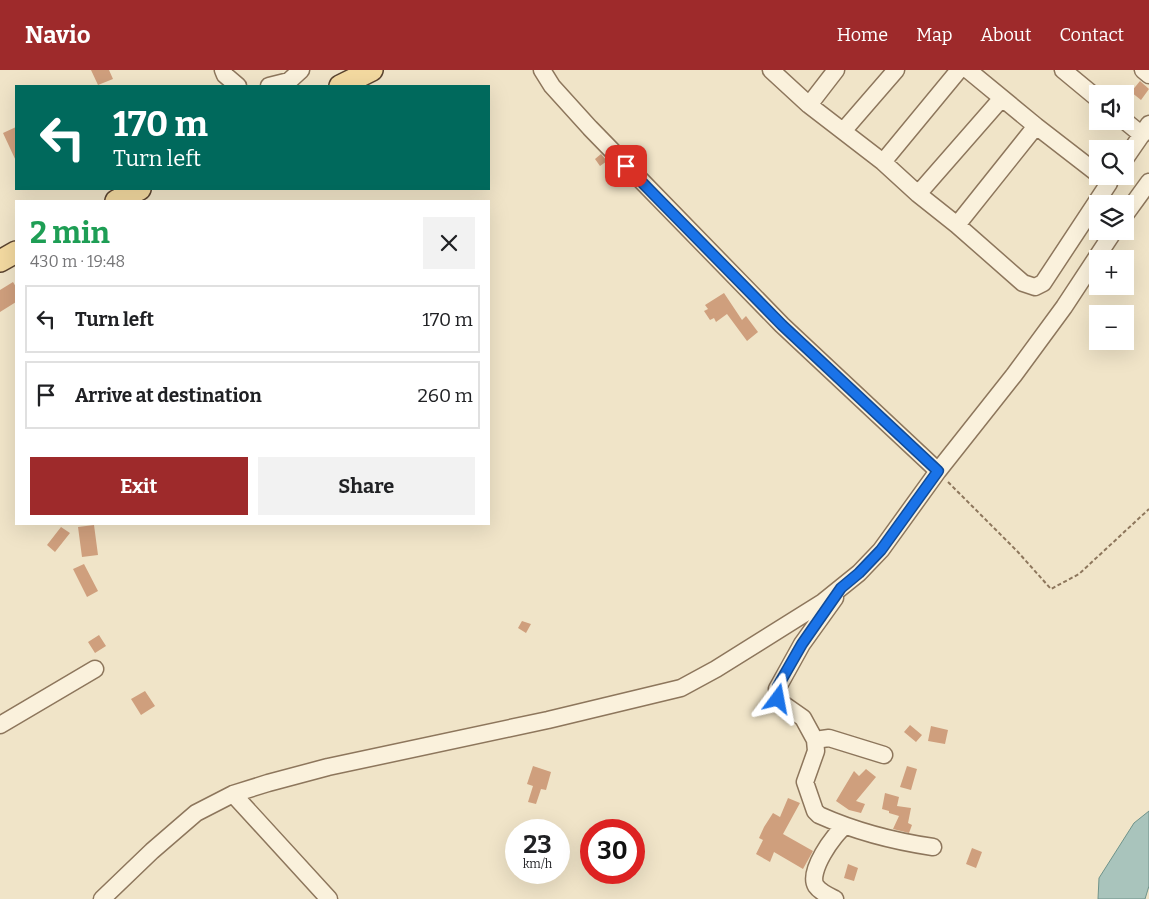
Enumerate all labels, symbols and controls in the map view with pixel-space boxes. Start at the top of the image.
text: Navio [25,21,91,49]
text: Home [837,24,888,46]
text: Map [916,24,952,46]
text: About [980,24,1031,46]
text: Contact [1059,24,1124,46]
map controls [1089,85,1134,350]
button: sound [1089,85,1134,130]
text: 170 m [113,103,208,145]
icon: left [30,105,95,170]
button: search [1089,140,1134,185]
text: Turn left [113,145,201,172]
pin [605,145,647,187]
icon: arrive [612,152,640,180]
button: layers [1089,195,1134,240]
text: 2 min [30,215,110,251]
button: close [423,217,475,269]
button: + [1089,250,1134,295]
text: 430 m · 19:48 [30,252,125,271]
icon: left [32,305,60,333]
button: − [1089,305,1134,350]
text: Turn left [75,308,154,331]
text: 170 m [422,308,473,331]
icon: arrive [32,381,60,409]
text: Arrive at destination [75,384,262,407]
text: 260 m [417,384,473,407]
button: Exit [30,457,248,515]
button: Share [258,457,475,515]
position arrow [751,672,803,724]
speed limit sign: 30 [580,819,645,884]
text: 23 [523,830,552,860]
text: km/h [523,857,552,871]

